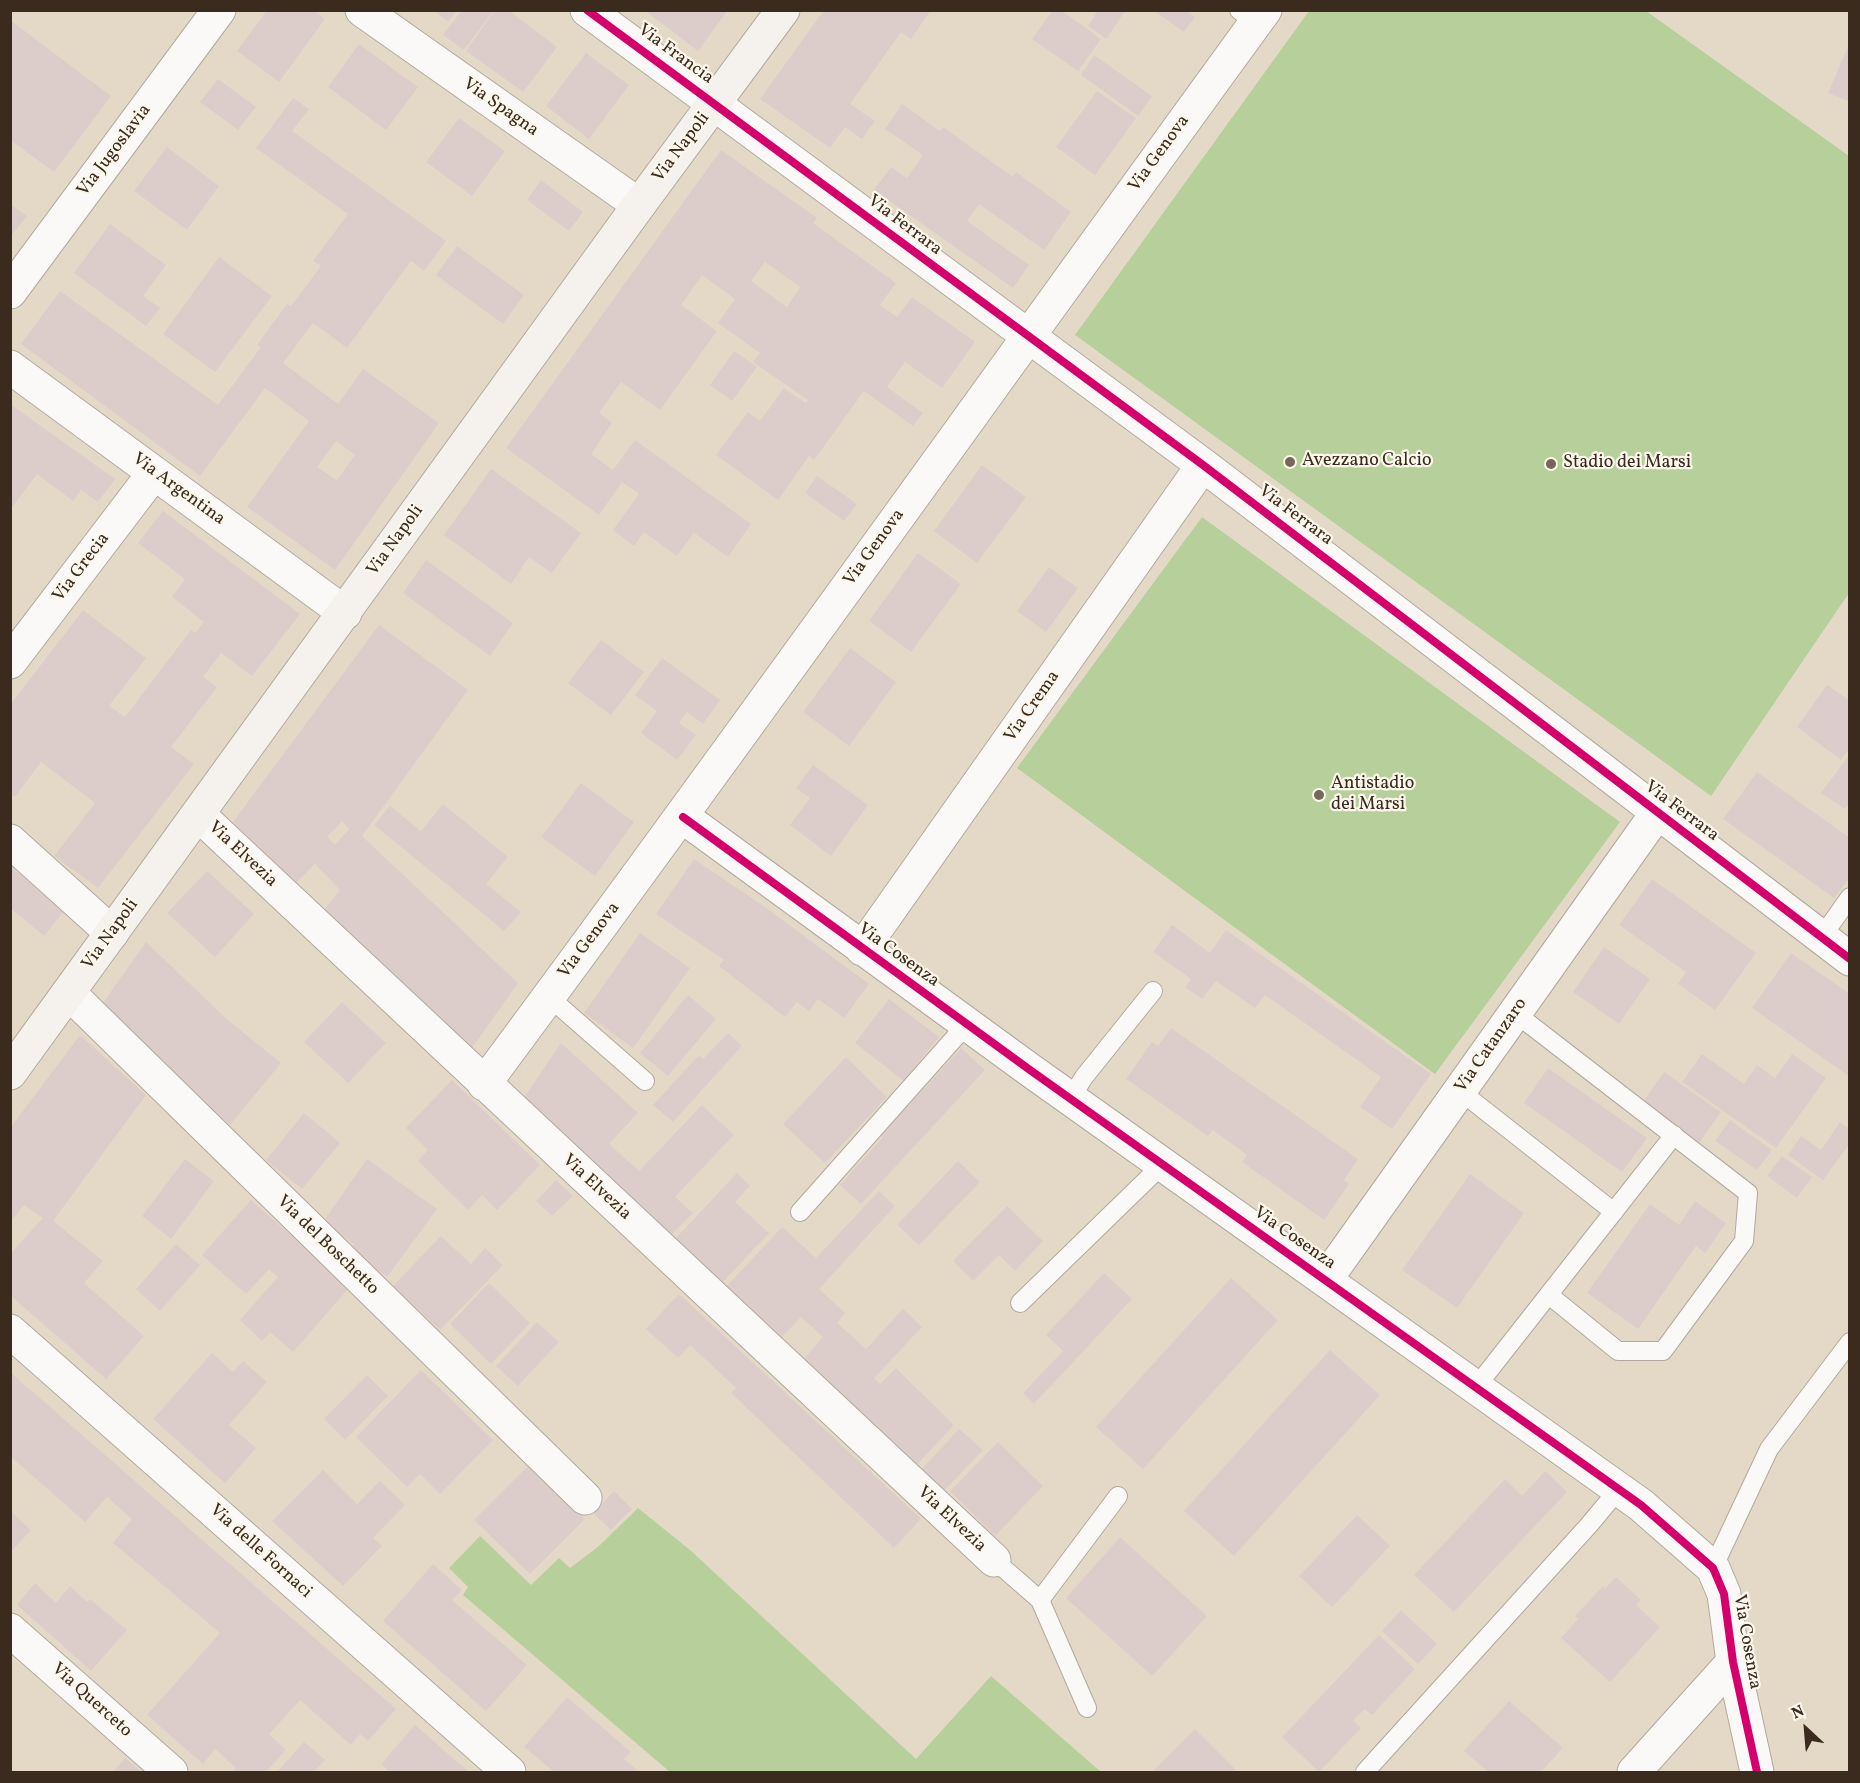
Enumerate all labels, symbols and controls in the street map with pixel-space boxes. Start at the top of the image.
street label: Via Francia [633,20,717,90]
street label: Via Spagna [458,74,542,142]
street label: Via Jugoslavia [73,101,157,201]
street label: Via Napoli [649,109,715,187]
street label: Via Genova [1125,111,1195,197]
street label: Via Ferrara [862,191,946,261]
street label: Via Argentina [127,449,229,531]
place label: Avezzano Calcio [1302,451,1432,473]
place label: Stadio dei Marsi [1563,453,1691,475]
marker: Avezzano Calcio [1283,455,1297,469]
marker: Stadio dei Marsi [1544,457,1558,471]
street label: Via Ferrara [1253,481,1337,551]
street label: Via Napoli [363,501,429,581]
street label: Via Genova [840,505,910,591]
street label: Via Grecia [49,529,115,607]
street label: Via Crema [1001,667,1065,747]
place label: Antistadio dei Marsi [1331,774,1414,816]
street label: Via Ferrara [1639,777,1723,847]
marker: Antistadio dei Marsi [1312,788,1326,802]
street label: Via Elvezia [203,817,281,893]
street label: Via Napoli [78,895,144,975]
street label: Via Genova [554,899,626,983]
street label: Via Cosenza [853,919,943,993]
street label: Via Catanzaro [1451,994,1533,1098]
street label: Via Elvezia [557,1150,635,1226]
street label: Via del Boschetto [271,1192,383,1300]
street label: Via Cosenza [1249,1203,1339,1275]
street label: Via Elvezia [912,1482,990,1558]
street label: Via delle Fornaci [204,1500,316,1604]
street label: Via Cosenza [1727,1593,1765,1691]
street label: Via Querceto [46,1659,136,1743]
north arrow [1776,1699,1836,1759]
text: N [1788,1700,1808,1725]

